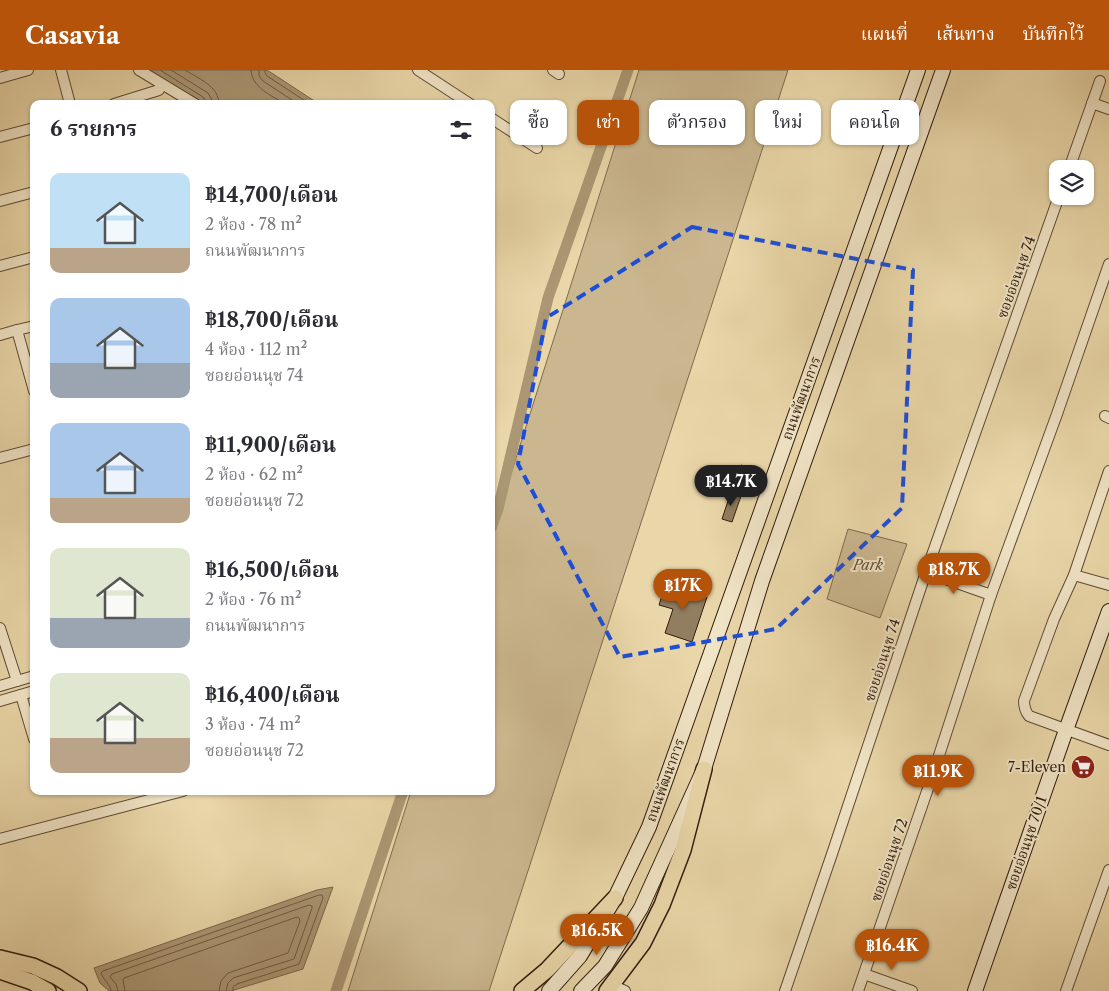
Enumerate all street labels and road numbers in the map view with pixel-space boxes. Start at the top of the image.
street label: ซอยอ่อนนุช 74 [993,233,1039,321]
street label: ถนนพัฒนาการ [778,354,824,442]
street label: ซอยอ่อนนุช 74 [860,616,904,704]
street label: ถนนพัฒนาการ [642,736,688,824]
street label: ซอยอ่อนนุช 70/1 [1002,794,1051,892]
street label: ซอยอ่อนนุช 72 [866,816,912,904]

